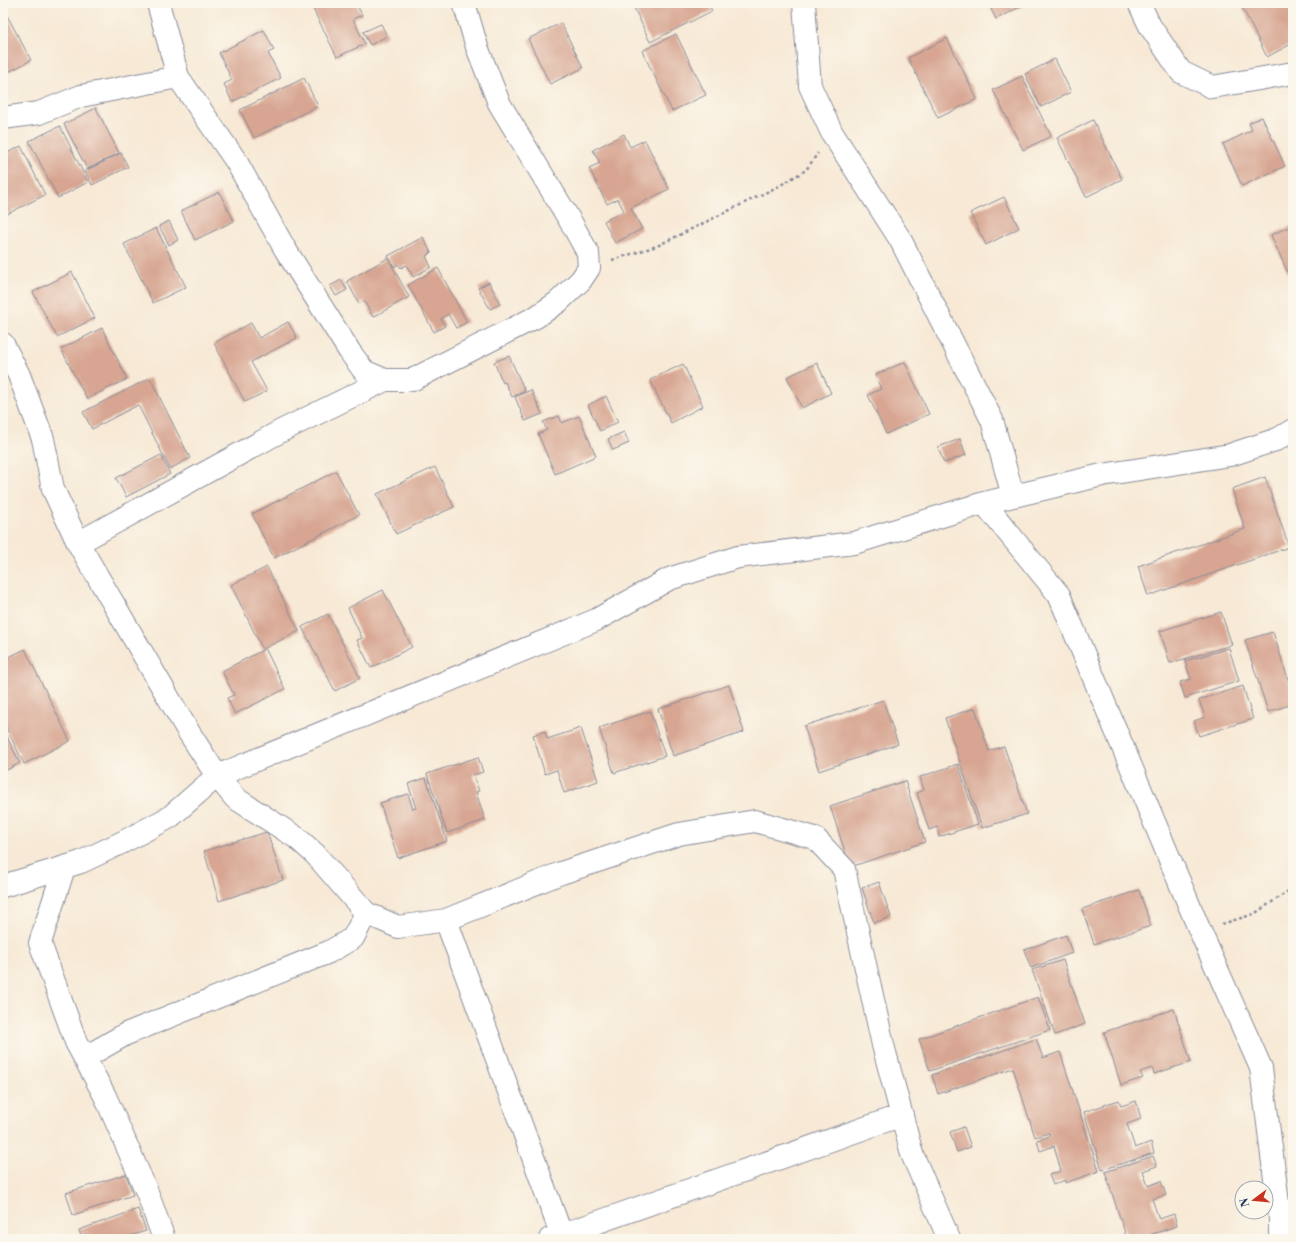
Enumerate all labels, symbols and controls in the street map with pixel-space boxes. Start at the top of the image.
north arrow [1234,1180,1274,1220]
text: N [1237,1196,1253,1209]

